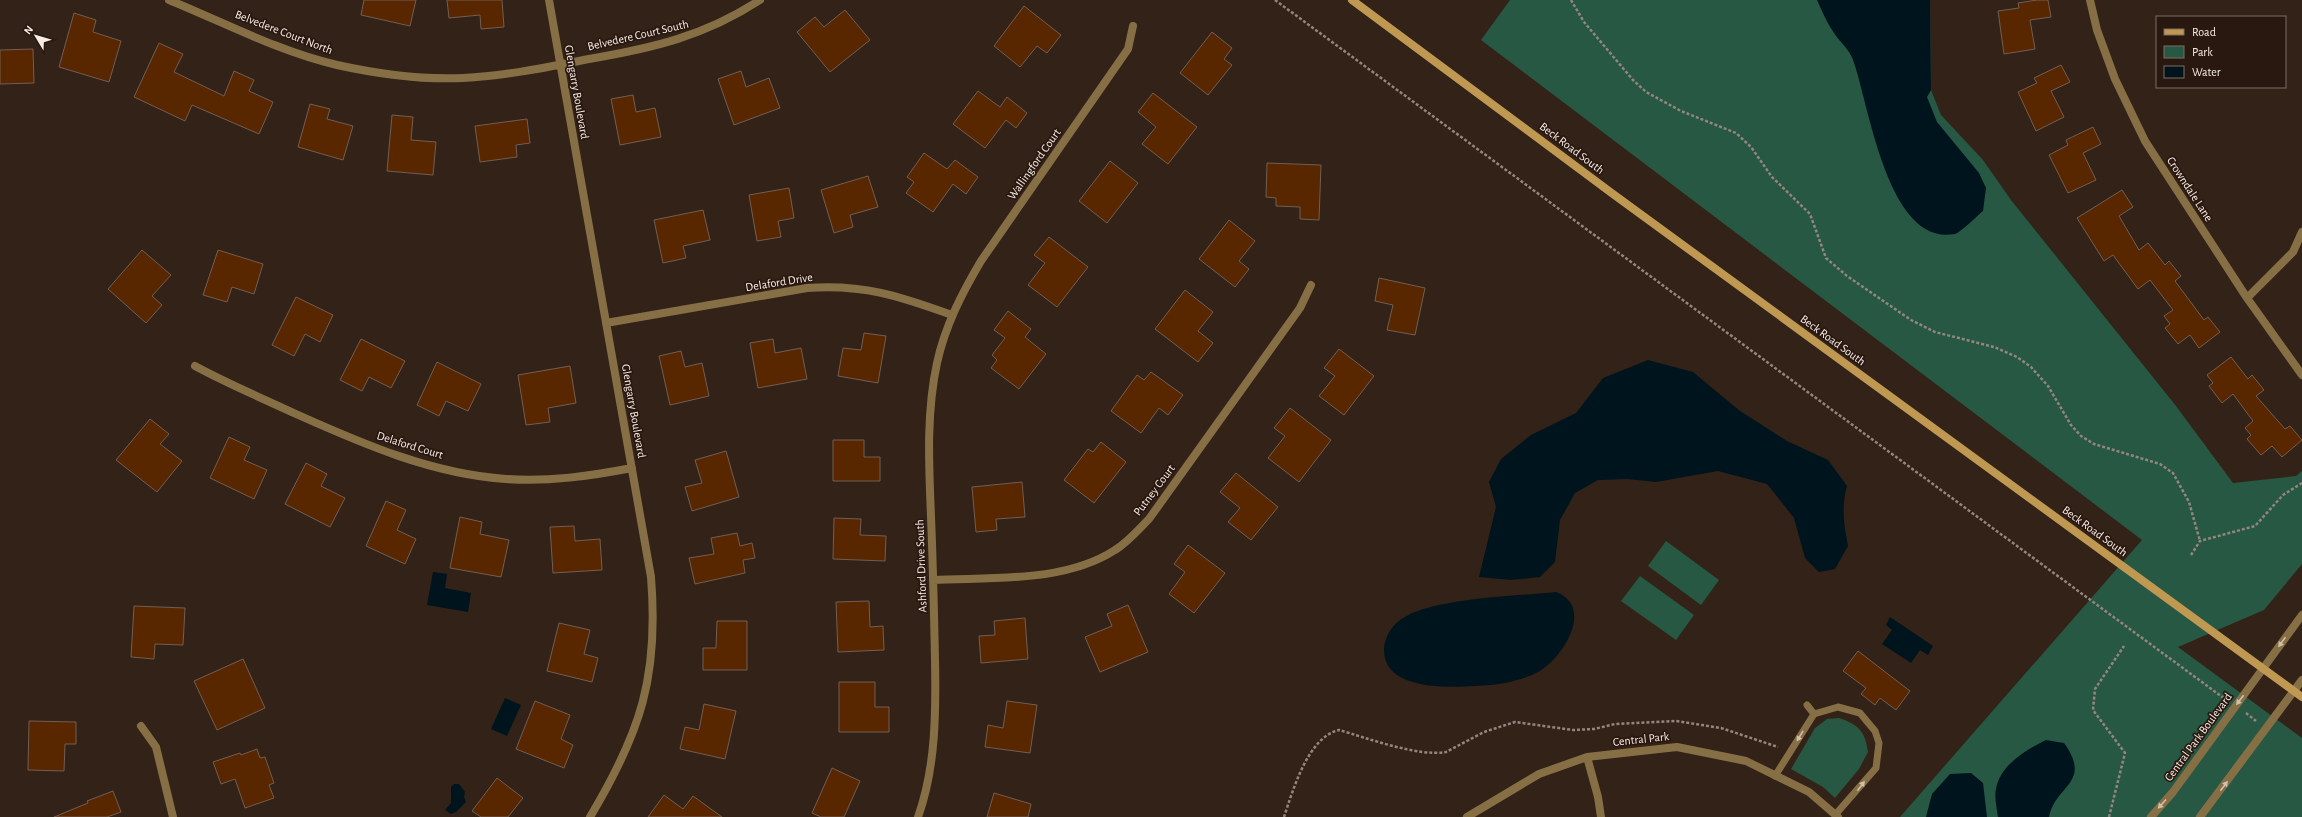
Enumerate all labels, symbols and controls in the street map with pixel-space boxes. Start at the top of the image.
street label: Belvedere Court North [233,8,335,56]
north arrow [16,16,56,56]
legend [2156,16,2286,88]
street label: Belvedere Court South [586,18,690,52]
text: N [22,24,35,37]
text: Road [2192,26,2216,38]
street label: Glengarry Boulevard [562,44,591,140]
text: Park [2192,46,2213,58]
text: Water [2192,66,2221,78]
street label: Beck Road South [1538,120,1606,176]
street label: Wallingford Court [1005,126,1063,202]
street label: Crowndale Lane [2165,155,2215,223]
street label: Delaford Drive [745,271,813,293]
street label: Beck Road South [1798,312,1868,368]
street label: Glengarry Boulevard [619,363,648,459]
street label: Delaford Court [375,429,445,461]
street label: Putney Court [1131,462,1178,518]
street label: Beck Road South [2060,503,2130,559]
street label: Ashford Drive South [913,519,929,613]
one-way arrow [2278,636,2286,647]
street label: Central Park Boulevard [2162,691,2234,783]
one-way arrow [2235,694,2244,705]
street label: Central Park [1612,730,1670,748]
one-way arrow [1797,730,1804,742]
one-way arrow [1857,781,1865,791]
one-way arrow [2219,781,2228,792]
one-way arrow [2157,799,2167,809]

